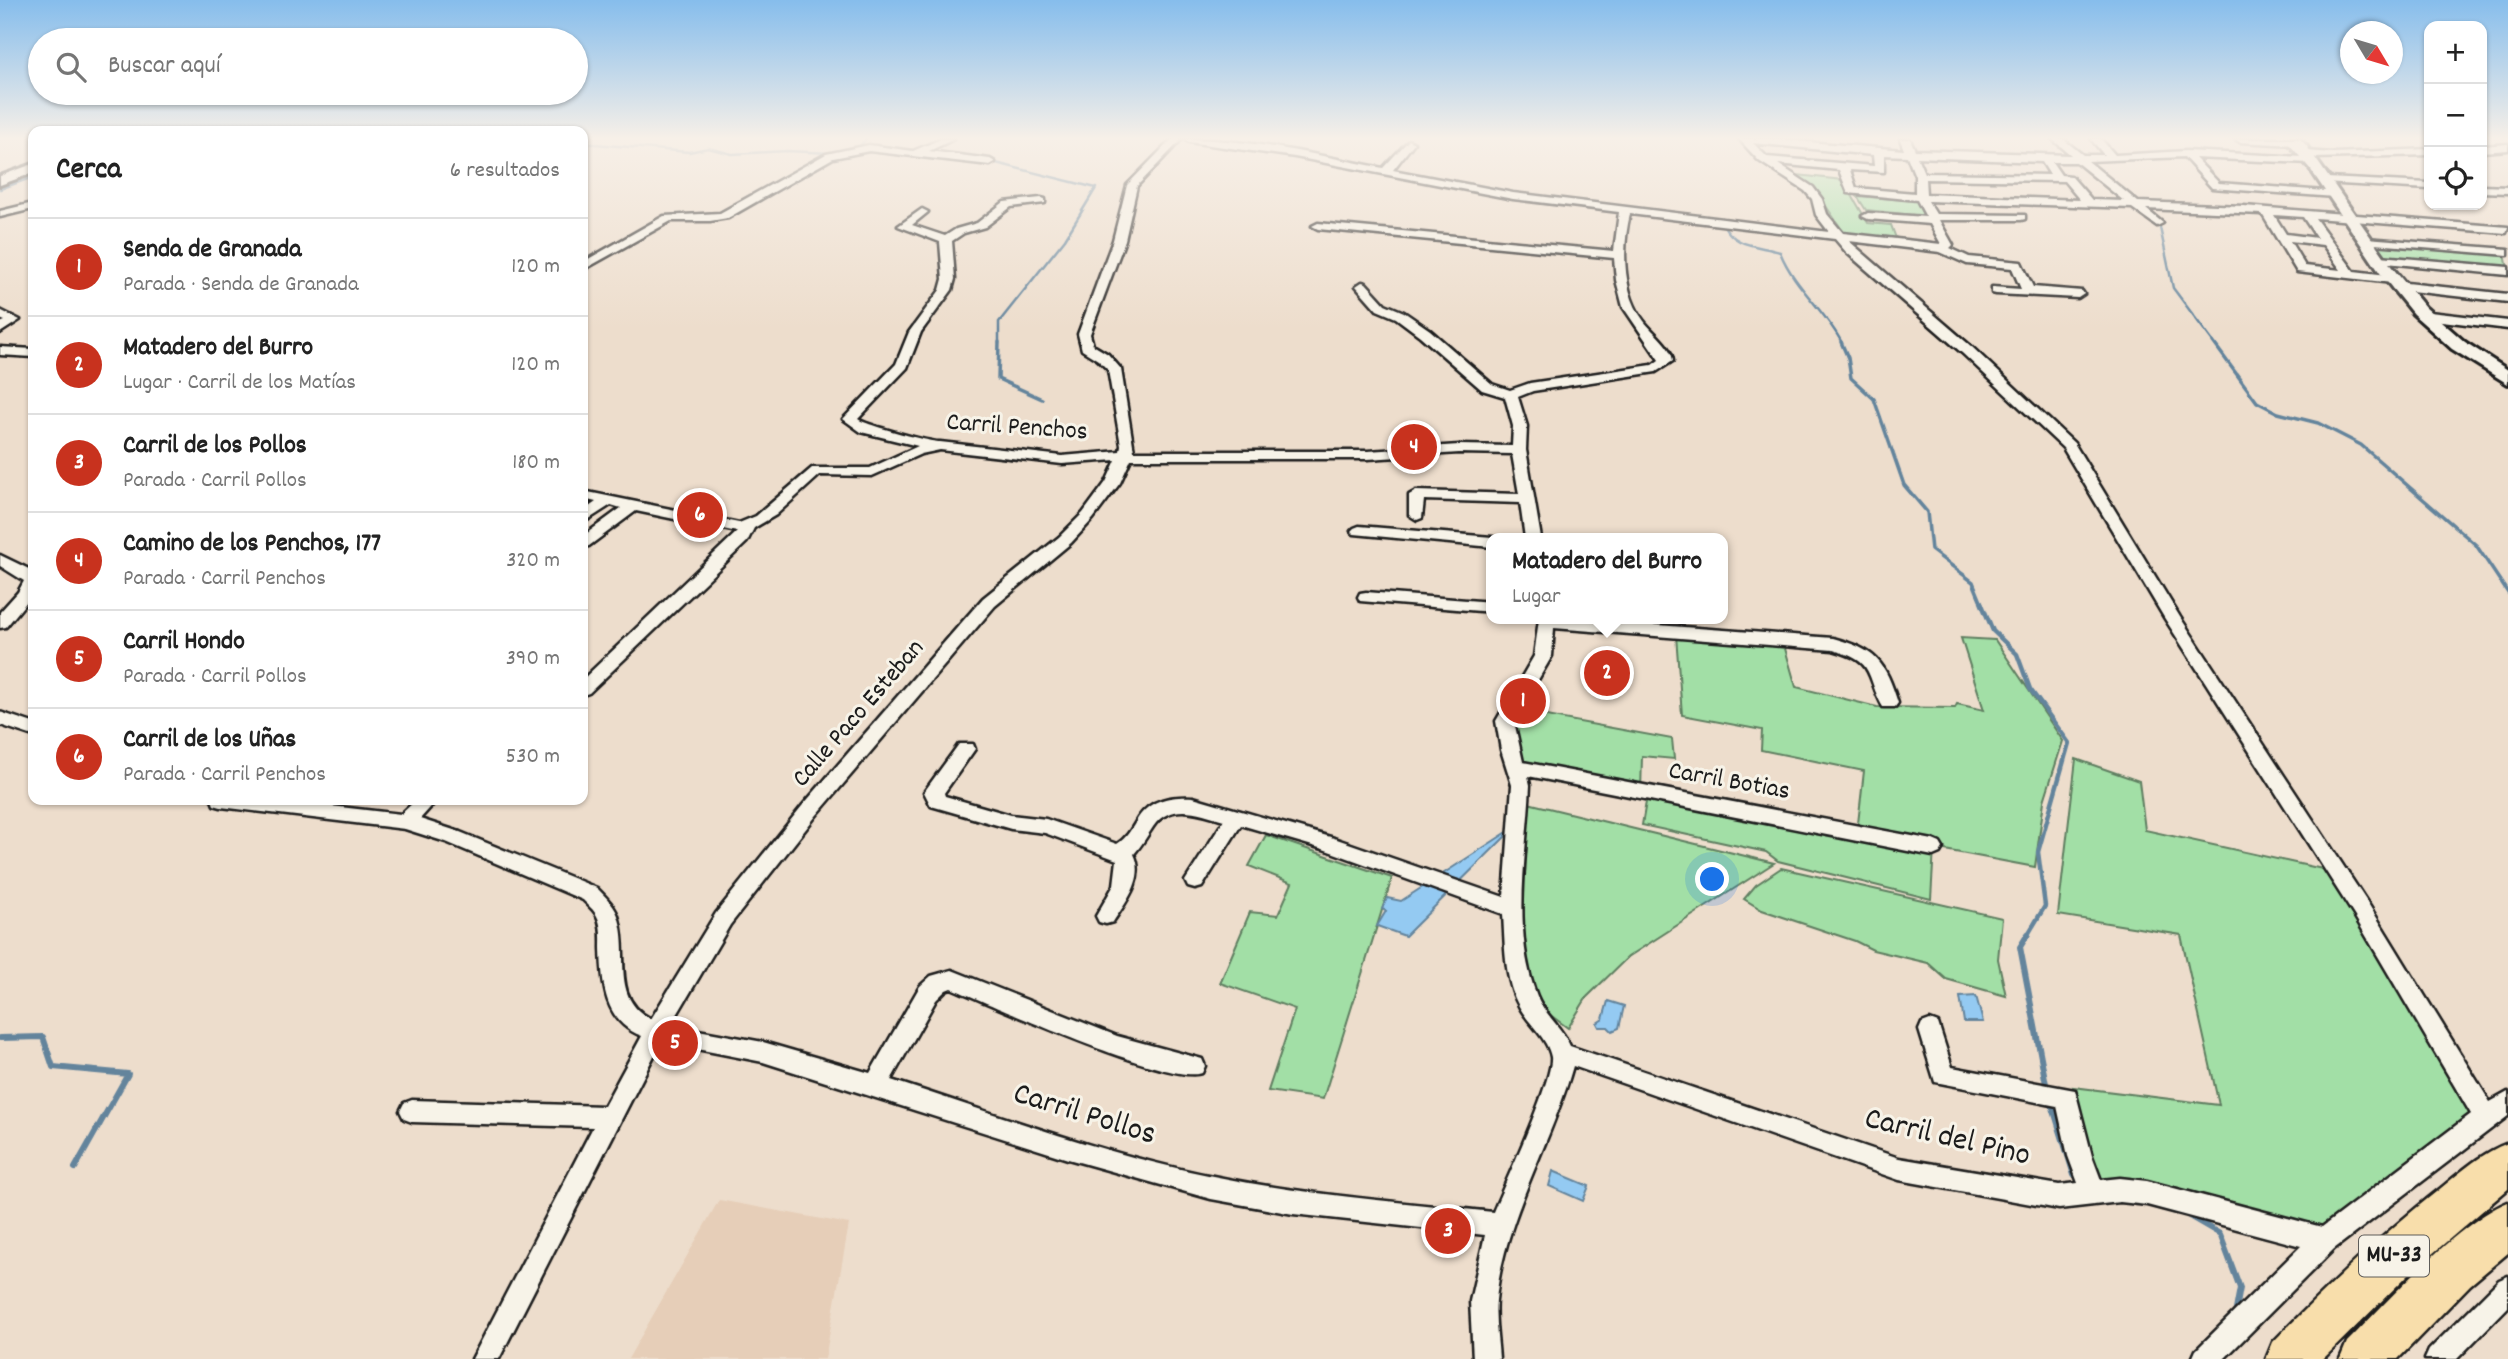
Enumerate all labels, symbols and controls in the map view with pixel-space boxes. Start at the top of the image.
north arrow [2340,21,2403,84]
map controls [2424,21,2487,210]
button: + [2424,21,2487,84]
search box [28,28,588,105]
icon: search [52,48,90,86]
text: Buscar aquí [108,48,220,85]
button: − [2424,84,2487,147]
button: locate [2424,147,2487,210]
text: Cerca [56,150,121,193]
text: 6 resultados [450,155,560,188]
text: Senda de Granada [123,232,301,269]
text: 1 [76,251,82,284]
text: 120 m [511,251,560,284]
text: Parada · Senda de Granada [123,269,359,302]
text: Matadero del Burro [123,330,313,367]
text: 2 [74,349,84,382]
text: 120 m [511,349,560,382]
text: Lugar · Carril de los Matías [123,367,356,400]
street label: Carril Penchos [945,405,1089,451]
pin: 4 [1391,421,1437,473]
text: Carril de los Pollos [123,428,307,465]
text: 3 [74,447,84,480]
text: 180 m [512,447,560,480]
text: Parada · Carril Pollos [123,465,307,498]
pin: 6 [677,489,723,541]
text: Camino de los Penchos, 177 [123,526,381,563]
popup [1486,533,1728,624]
text: Matadero del Burro [1512,544,1702,581]
text: 4 [74,545,84,578]
text: 320 m [506,545,560,578]
text: Parada · Carril Penchos [123,563,326,596]
text: Lugar [1512,581,1561,614]
text: Carril Hondo [123,624,245,661]
street label: Calle Paco Esteban [784,632,934,796]
text: 5 [74,643,84,676]
text: 390 m [506,643,560,676]
pin: 2 [1584,647,1630,699]
text: Parada · Carril Pollos [123,661,307,694]
pin: 1 [1500,675,1546,727]
text: Carril de los Uñas [123,722,296,759]
text: 6 [73,741,85,774]
text: 530 m [506,741,560,774]
street label: Carril Botias [1665,753,1793,811]
text: Parada · Carril Penchos [123,759,326,792]
your location [1695,862,1729,896]
pin: 5 [652,1017,698,1069]
street label: Carril Pollos [1007,1073,1161,1159]
street label: Carril del Pino [1860,1098,2034,1180]
pin: 3 [1425,1205,1471,1257]
road number: MU-33 [2359,1236,2429,1276]

